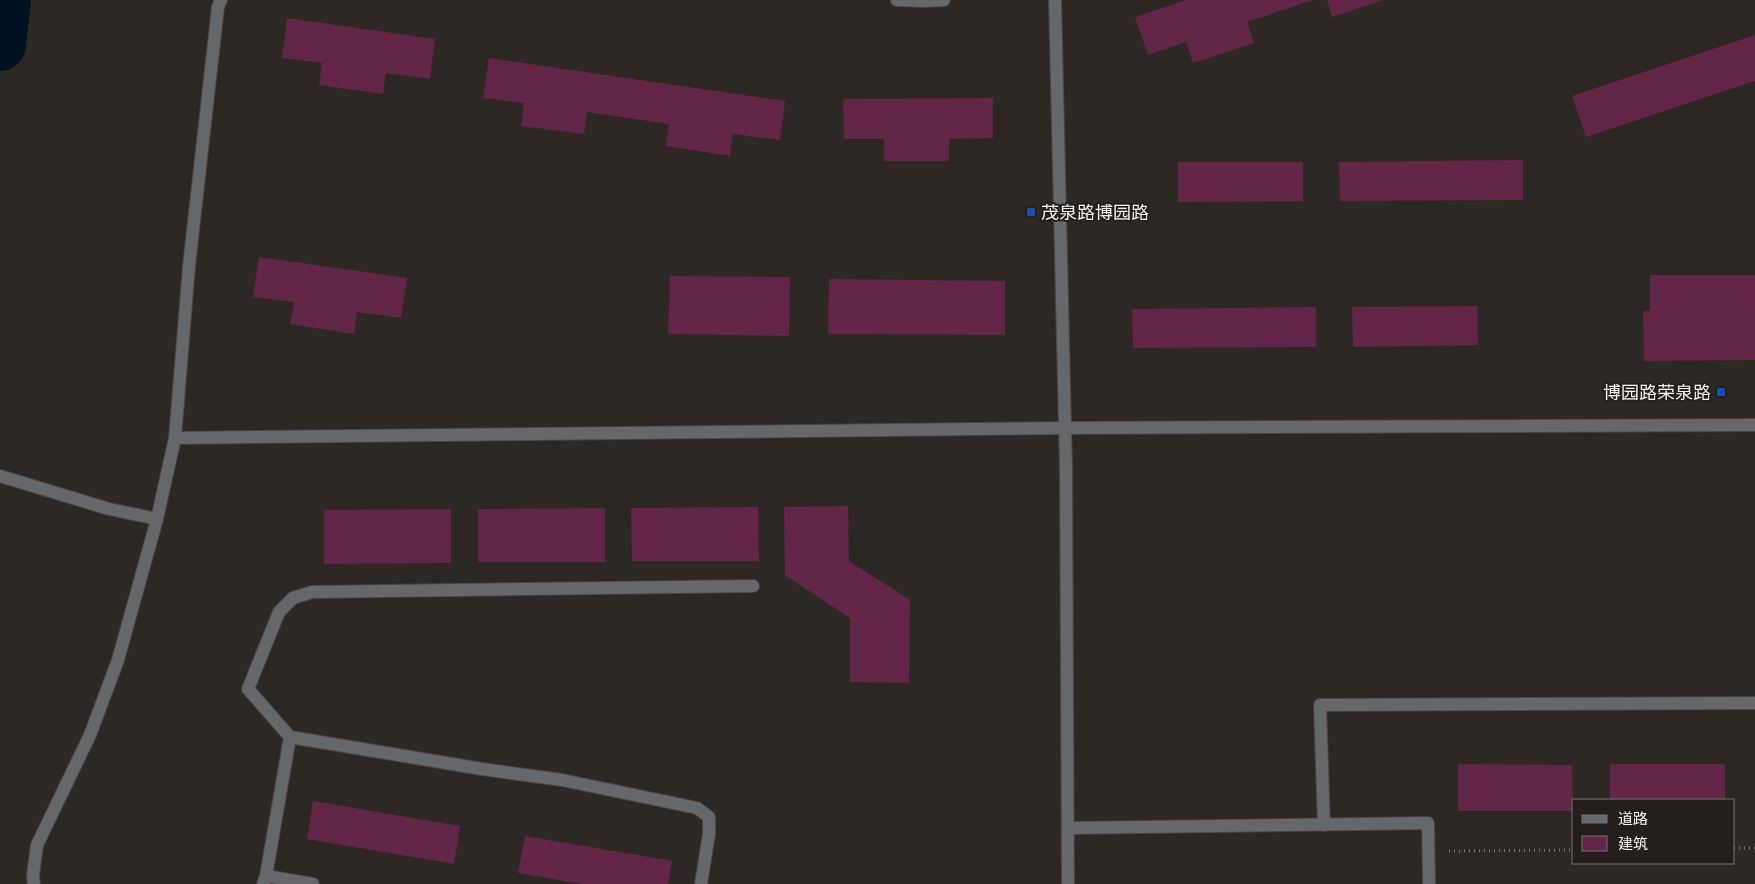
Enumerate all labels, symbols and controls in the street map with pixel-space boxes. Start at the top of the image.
place label: 茂泉路博园路 [1041,200,1149,224]
marker: 茂泉路博园路 [1025,206,1037,218]
place label: 博园路荣泉路 [1603,380,1711,404]
marker: 博园路荣泉路 [1715,386,1727,398]
legend [1572,799,1735,864]
text: 道路 [1618,808,1648,828]
text: 建筑 [1618,833,1648,853]

